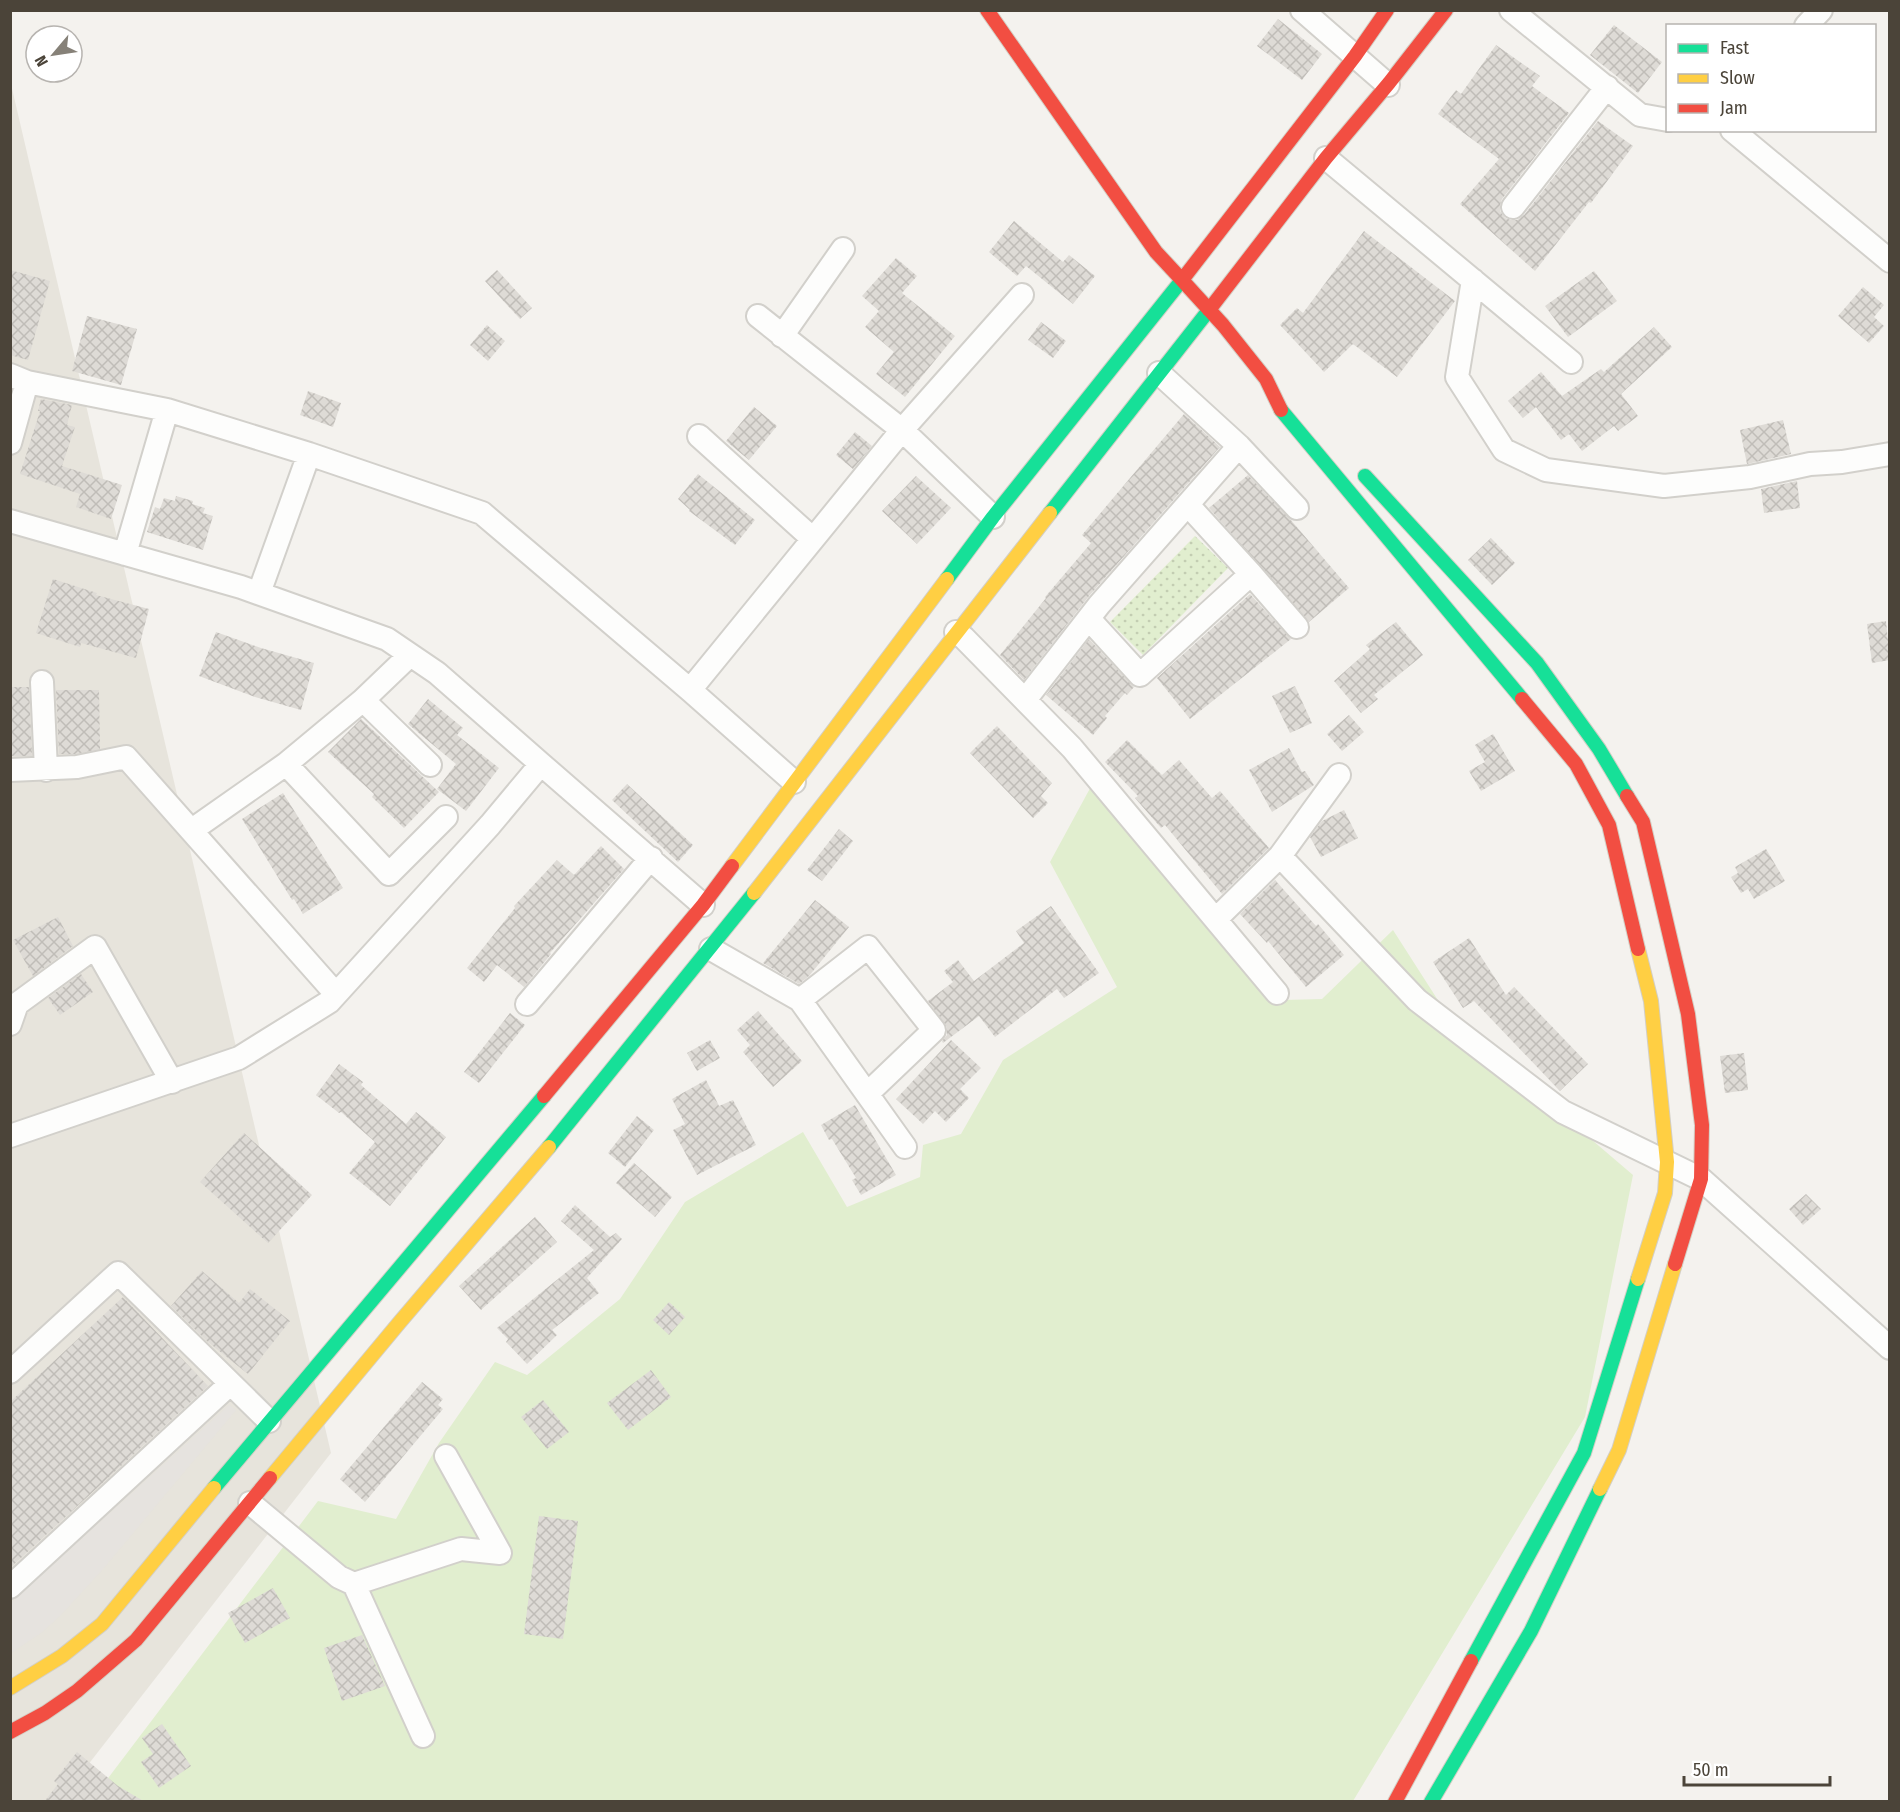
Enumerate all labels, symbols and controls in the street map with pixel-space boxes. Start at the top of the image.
north arrow [24,24,84,84]
legend [1666,24,1876,132]
text: Fast [1720,37,1749,59]
text: N [31,52,52,70]
text: Slow [1720,67,1755,89]
text: Jam [1720,97,1748,119]
scale bar [1684,1749,1830,1787]
text: 50 m [1693,1759,1729,1781]

